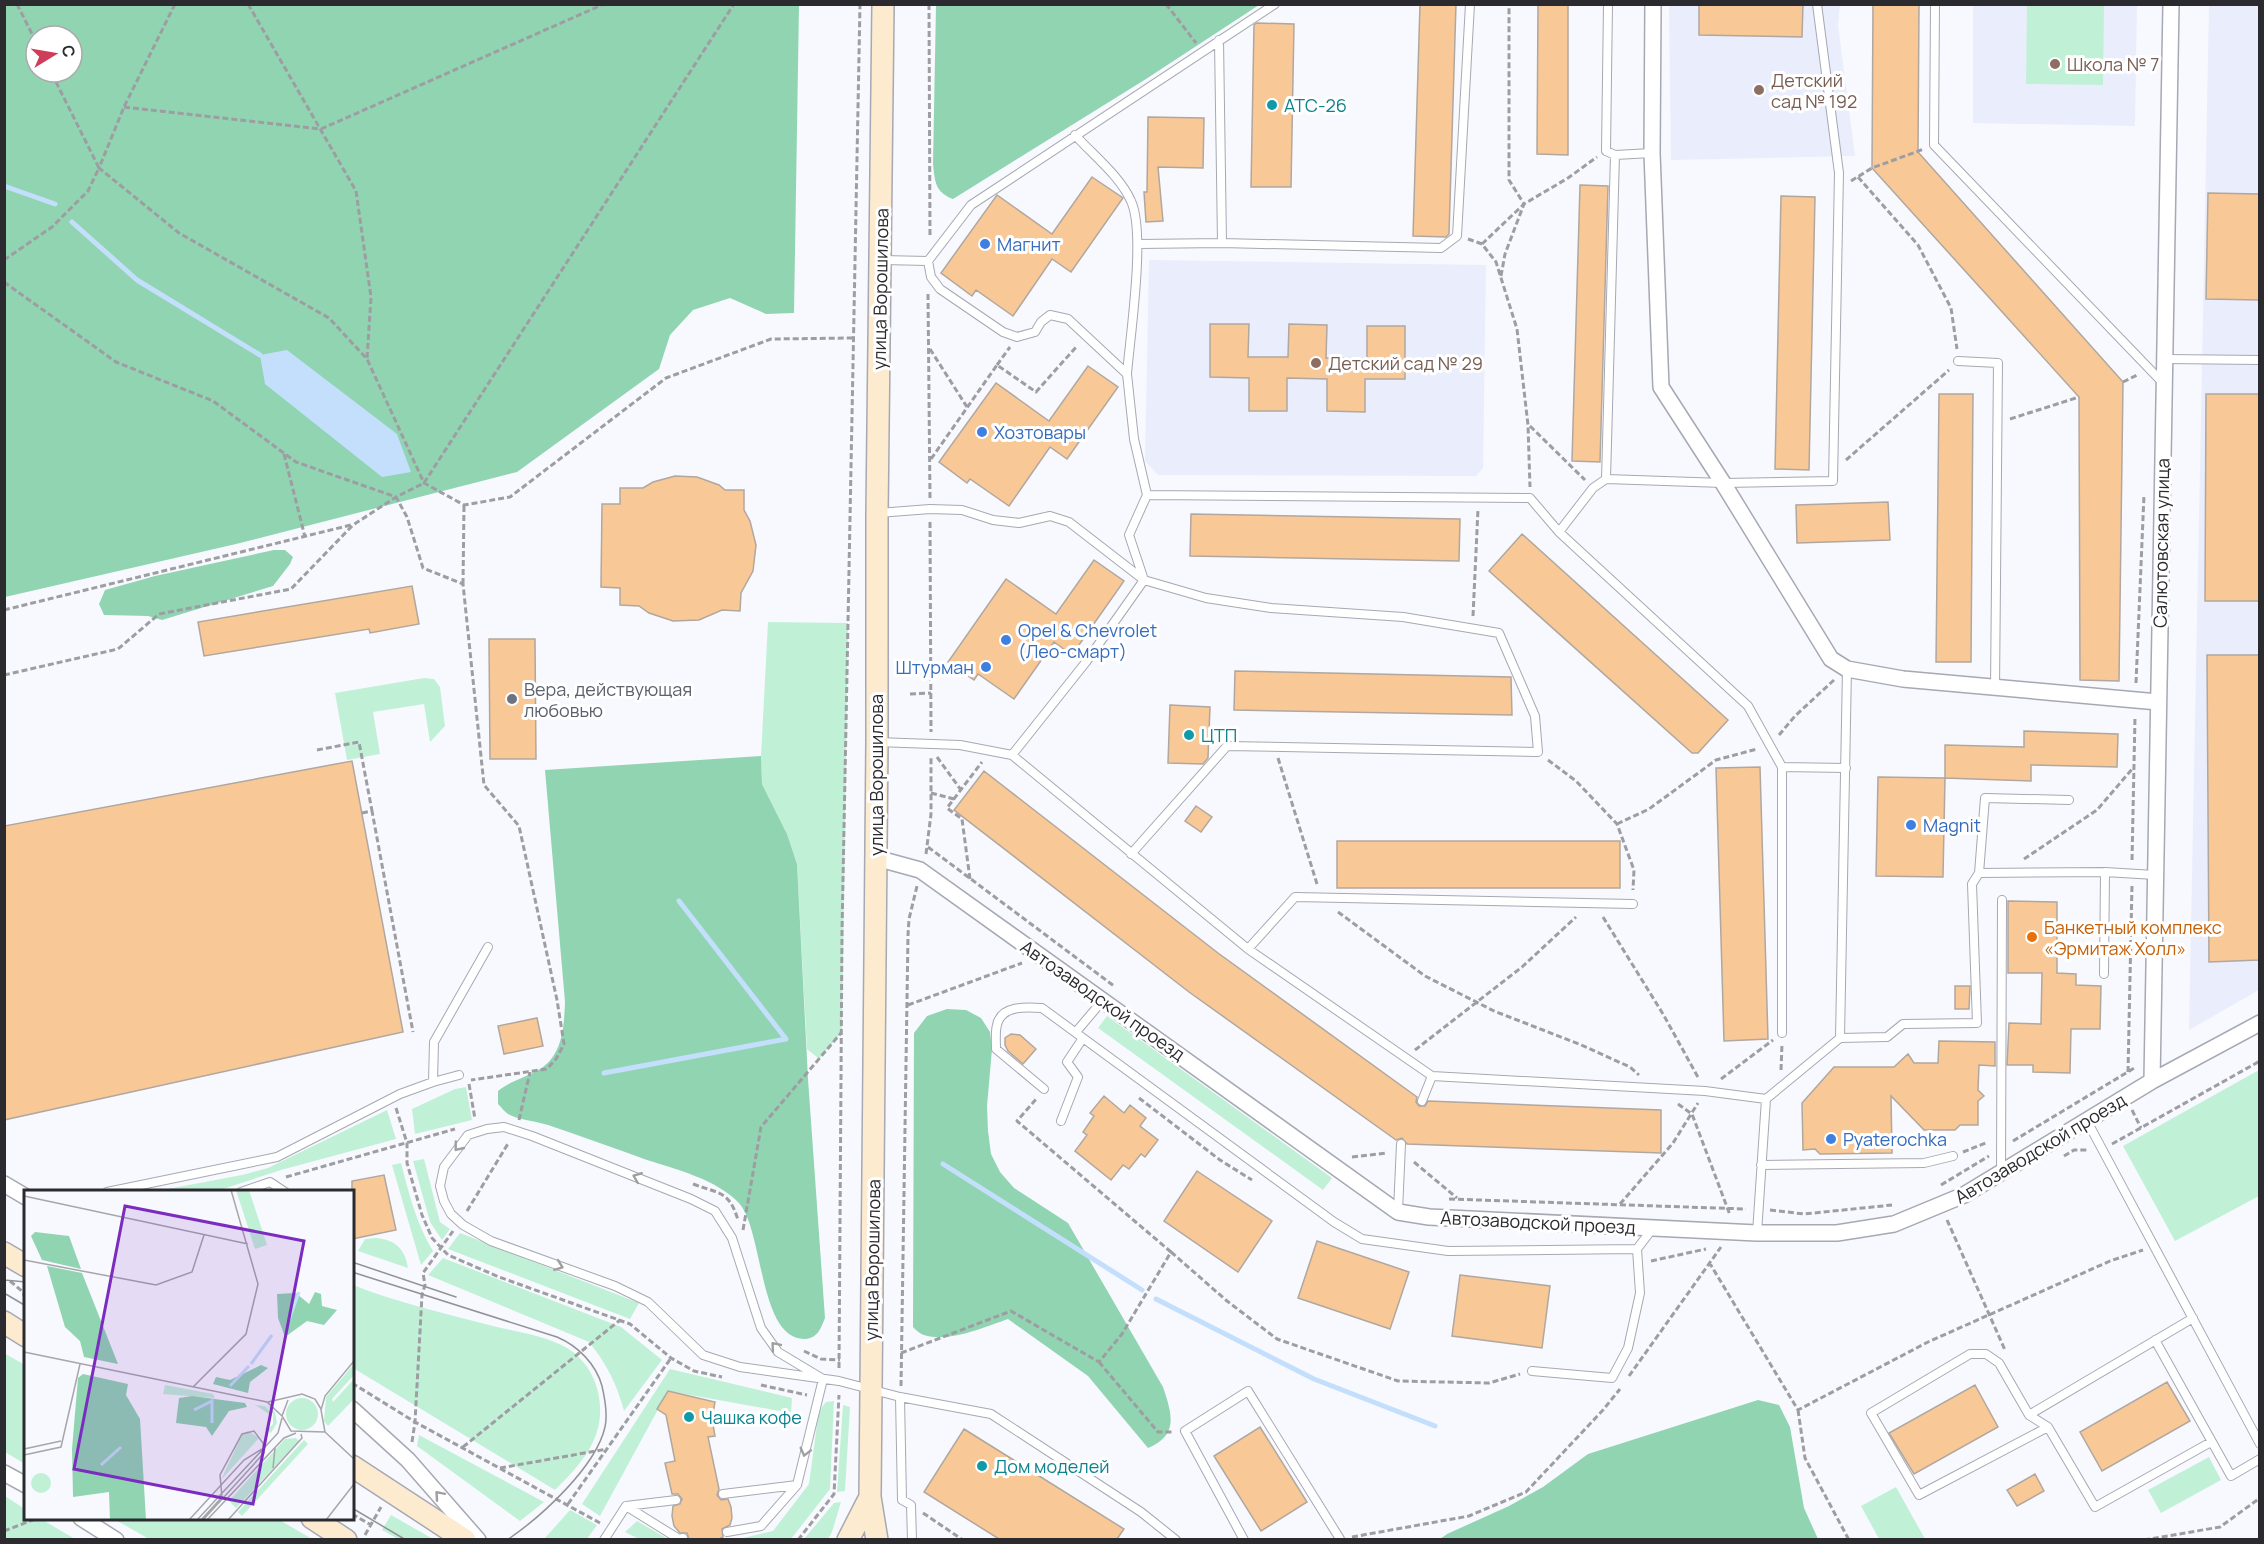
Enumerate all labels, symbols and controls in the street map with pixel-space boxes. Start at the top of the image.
north arrow [24,24,84,84]
text: С [57,43,81,59]
place label: Школа № 7 [2067,52,2159,76]
marker: Школа № 7 [2048,57,2062,71]
place label: Детский сад № 192 [1771,68,1857,113]
marker: Детский сад № 192 [1752,83,1766,97]
place label: АТС-26 [1284,93,1347,117]
marker: АТС-26 [1265,98,1279,112]
street label: улица Ворошилова [867,208,893,370]
place label: Магнит [997,232,1061,256]
marker: Магнит [978,237,992,251]
place label: Детский сад № 29 [1328,351,1483,375]
marker: Детский сад № 29 [1309,356,1323,370]
place label: Хозтовары [994,420,1086,444]
marker: Хозтовары [975,425,989,439]
street label: Салютовская улица [2148,458,2174,628]
place label: Opel & Chevrolet (Лео-смарт) [1018,618,1157,663]
marker: Opel & Chevrolet (Лео-смарт) [999,633,1013,647]
place label: Штурман [895,655,974,679]
marker: Штурман [979,660,993,674]
place label: Вера, действующая любовью [524,677,692,722]
marker: Вера, действующая любовью [505,692,519,706]
street label: улица Ворошилова [864,694,888,856]
place label: ЦТП [1201,723,1237,747]
marker: ЦТП [1182,728,1196,742]
place label: Magnit [1923,813,1981,837]
marker: Magnit [1904,818,1918,832]
place label: Банкетный комплекс «Эрмитаж Холл» [2044,915,2222,960]
marker: Банкетный комплекс «Эрмитаж Холл» [2025,930,2039,944]
street label: Автозаводской проезд [1016,934,1190,1066]
street label: Автозаводской проезд [1950,1087,2130,1209]
place label: Pyaterochka [1843,1127,1947,1151]
marker: Pyaterochka [1824,1132,1838,1146]
one-way arrow [454,1141,465,1152]
one-way arrow [632,1172,642,1185]
street label: улица Ворошилова [859,1179,885,1341]
inset map [24,1190,354,1520]
street label: Автозаводской проезд [1440,1205,1636,1239]
one-way arrow [553,1258,564,1271]
one-way arrow [771,1342,782,1353]
place label: Чашка кофе [701,1405,802,1429]
marker: Чашка кофе [682,1410,696,1424]
one-way arrow [799,1447,812,1457]
place label: Дом моделей [994,1454,1109,1478]
marker: Дом моделей [975,1459,989,1473]
one-way arrow [435,1491,446,1502]

